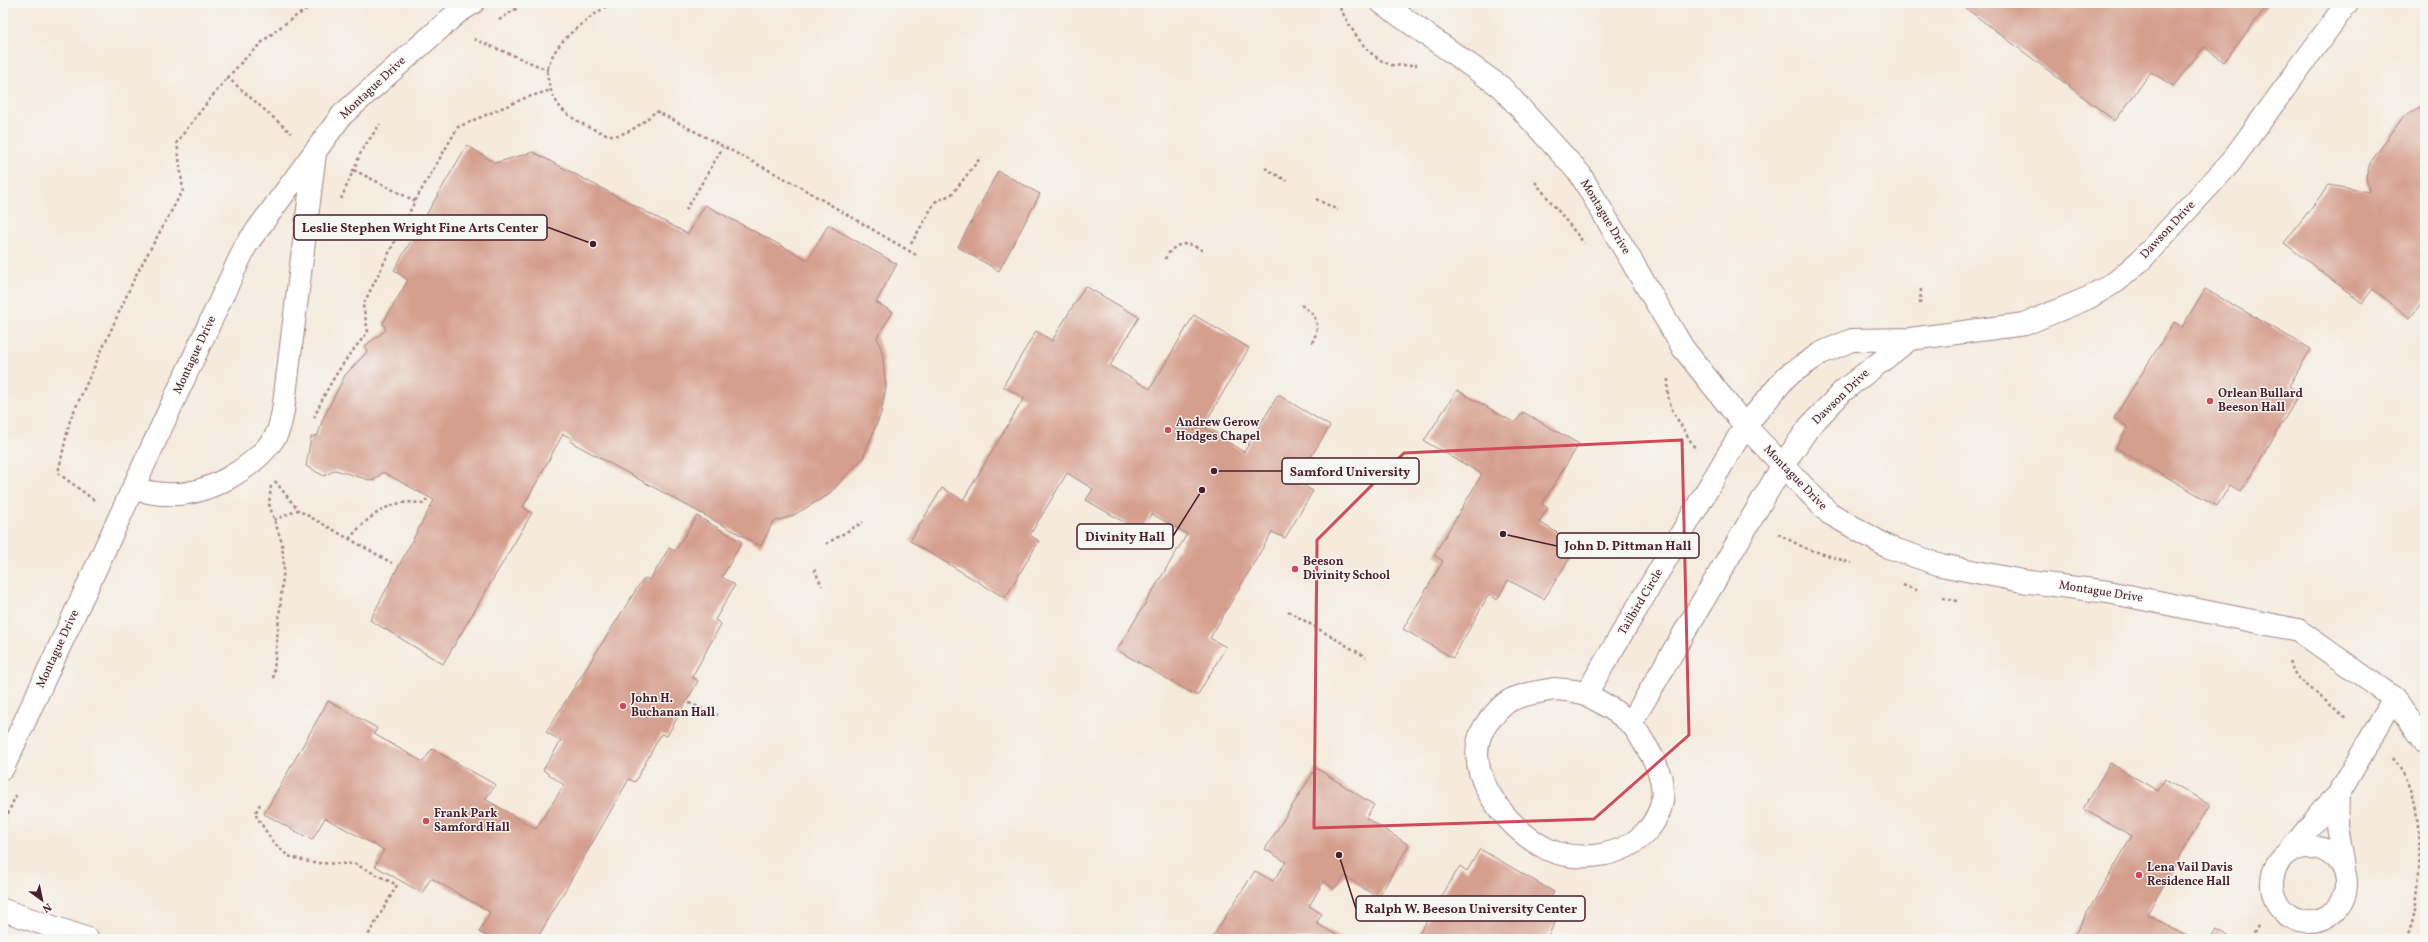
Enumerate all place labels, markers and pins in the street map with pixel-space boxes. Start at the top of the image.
callout: Leslie Stephen Wright Fine Arts Center [294,215,547,240]
place label: Orlean Bullard Beeson Hall [2218,386,2304,416]
marker: Orlean Bullard Beeson Hall [2205,396,2215,406]
place label: Andrew Gerow Hodges Chapel [1176,415,1260,445]
marker: Andrew Gerow Hodges Chapel [1163,425,1173,435]
callout: Samford University [1282,458,1419,484]
callout: Divinity Hall [1077,524,1173,549]
callout: John D. Pittman Hall [1557,533,1699,558]
place label: Beeson Divinity School [1303,554,1390,584]
marker: Beeson Divinity School [1290,564,1300,574]
place label: John H. Buchanan Hall [630,691,715,721]
marker: John H. Buchanan Hall [618,701,628,711]
place label: Frank Park Samford Hall [434,806,510,836]
marker: Frank Park Samford Hall [421,816,431,826]
place label: Lena Vail Davis Residence Hall [2147,860,2233,890]
marker: Lena Vail Davis Residence Hall [2134,870,2144,880]
callout: Ralph W. Beeson University Center [1356,896,1585,921]

